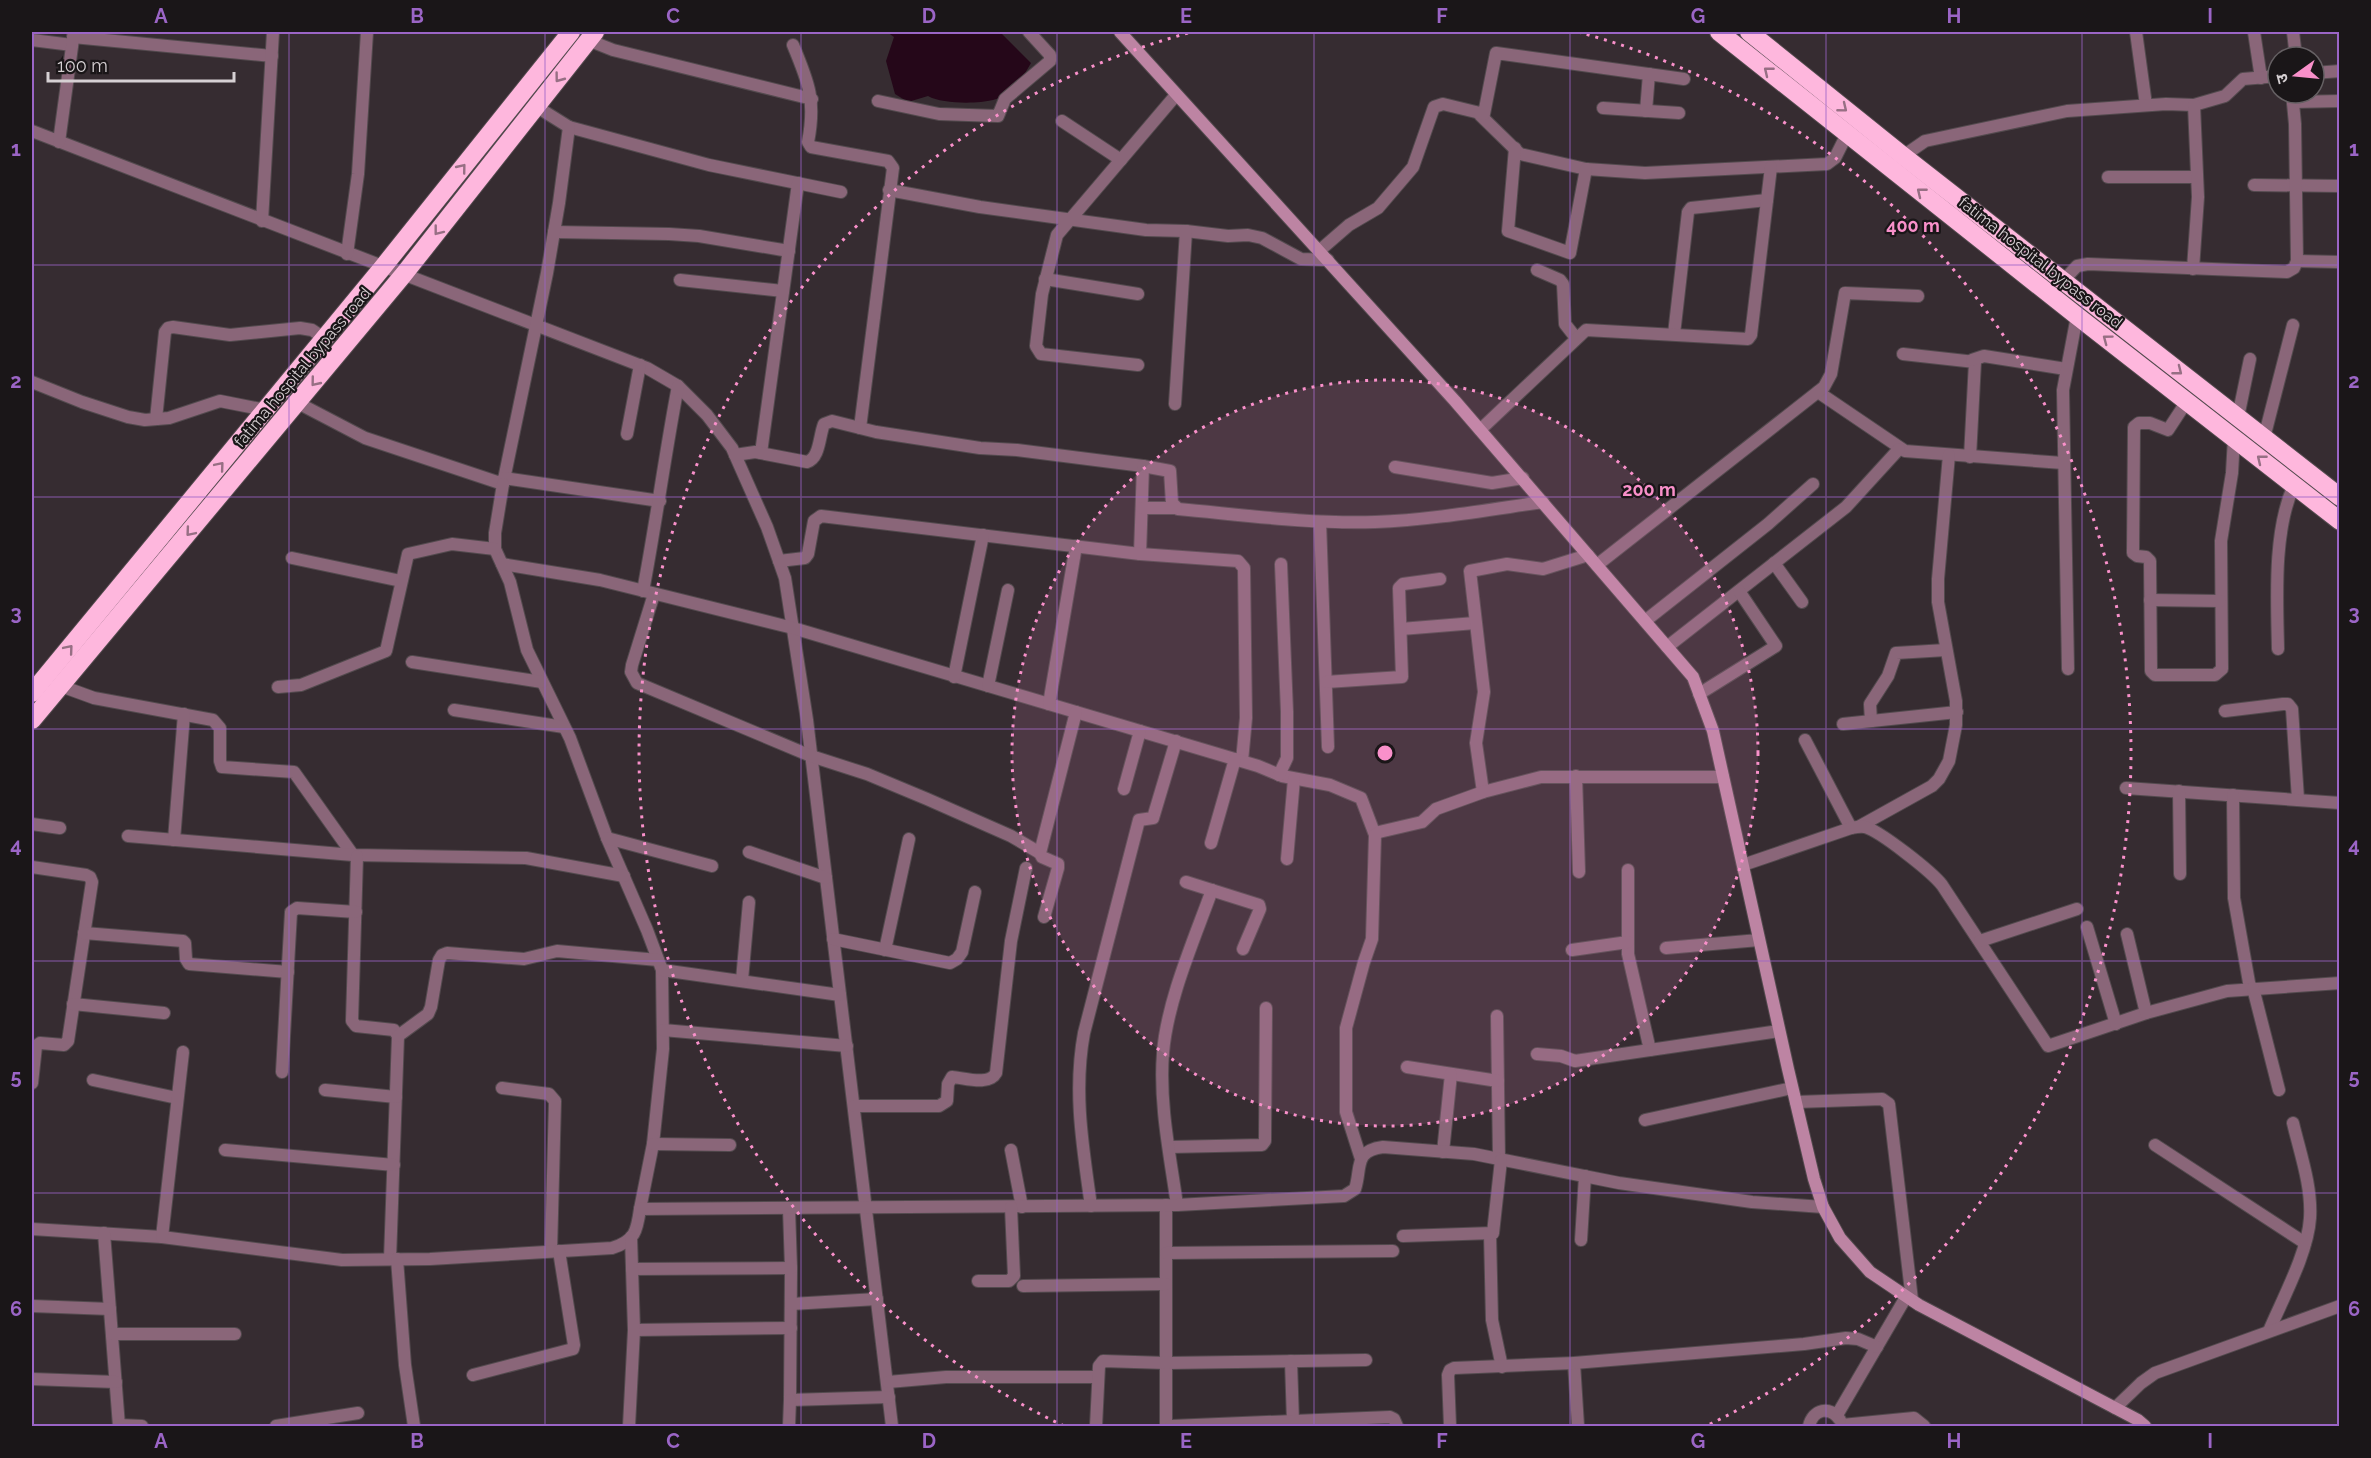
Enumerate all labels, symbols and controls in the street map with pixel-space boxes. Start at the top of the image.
text: A [154,4,168,28]
text: B [410,4,424,28]
text: C [666,4,680,28]
text: D [922,4,936,28]
text: E [1180,4,1192,28]
text: F [1436,4,1448,28]
text: G [1691,4,1705,28]
text: H [1947,4,1961,28]
text: I [2207,4,2213,28]
scale bar [48,45,234,83]
north arrow [2266,45,2326,105]
text: 100 m [57,55,108,76]
one-way arrow [1764,67,1775,78]
one-way arrow [556,71,567,82]
text: उ [2271,71,2292,86]
one-way arrow [1836,100,1847,111]
text: 1 [11,137,21,161]
text: 1 [2349,137,2359,161]
one-way arrow [455,164,466,175]
one-way arrow [1917,188,1928,199]
street label: fatima hospital bypass road [1955,193,2126,332]
text: 400 m [1886,215,1940,236]
one-way arrow [435,224,446,235]
street label: fatima hospital bypass road [230,284,375,451]
one-way arrow [2102,335,2113,346]
one-way arrow [2172,363,2183,374]
text: 2 [10,369,22,393]
text: 2 [2348,369,2360,393]
one-way arrow [311,375,322,386]
one-way arrow [2256,455,2267,466]
one-way arrow [213,462,224,473]
text: 200 m [1622,479,1676,500]
one-way arrow [186,525,197,536]
text: 3 [10,601,22,625]
text: 3 [2348,601,2360,625]
one-way arrow [62,645,73,656]
centre of rings [1375,743,1395,763]
text: 4 [10,833,22,857]
text: 4 [2348,833,2360,857]
text: 5 [10,1065,22,1089]
text: 5 [2348,1065,2360,1089]
text: 6 [10,1297,22,1321]
text: 6 [2348,1297,2360,1321]
text: A [154,1429,168,1453]
text: B [410,1429,424,1453]
text: C [666,1429,680,1453]
text: D [922,1429,936,1453]
text: E [1180,1429,1192,1453]
text: F [1436,1429,1448,1453]
text: G [1691,1429,1705,1453]
text: H [1947,1429,1961,1453]
text: I [2207,1429,2213,1453]

